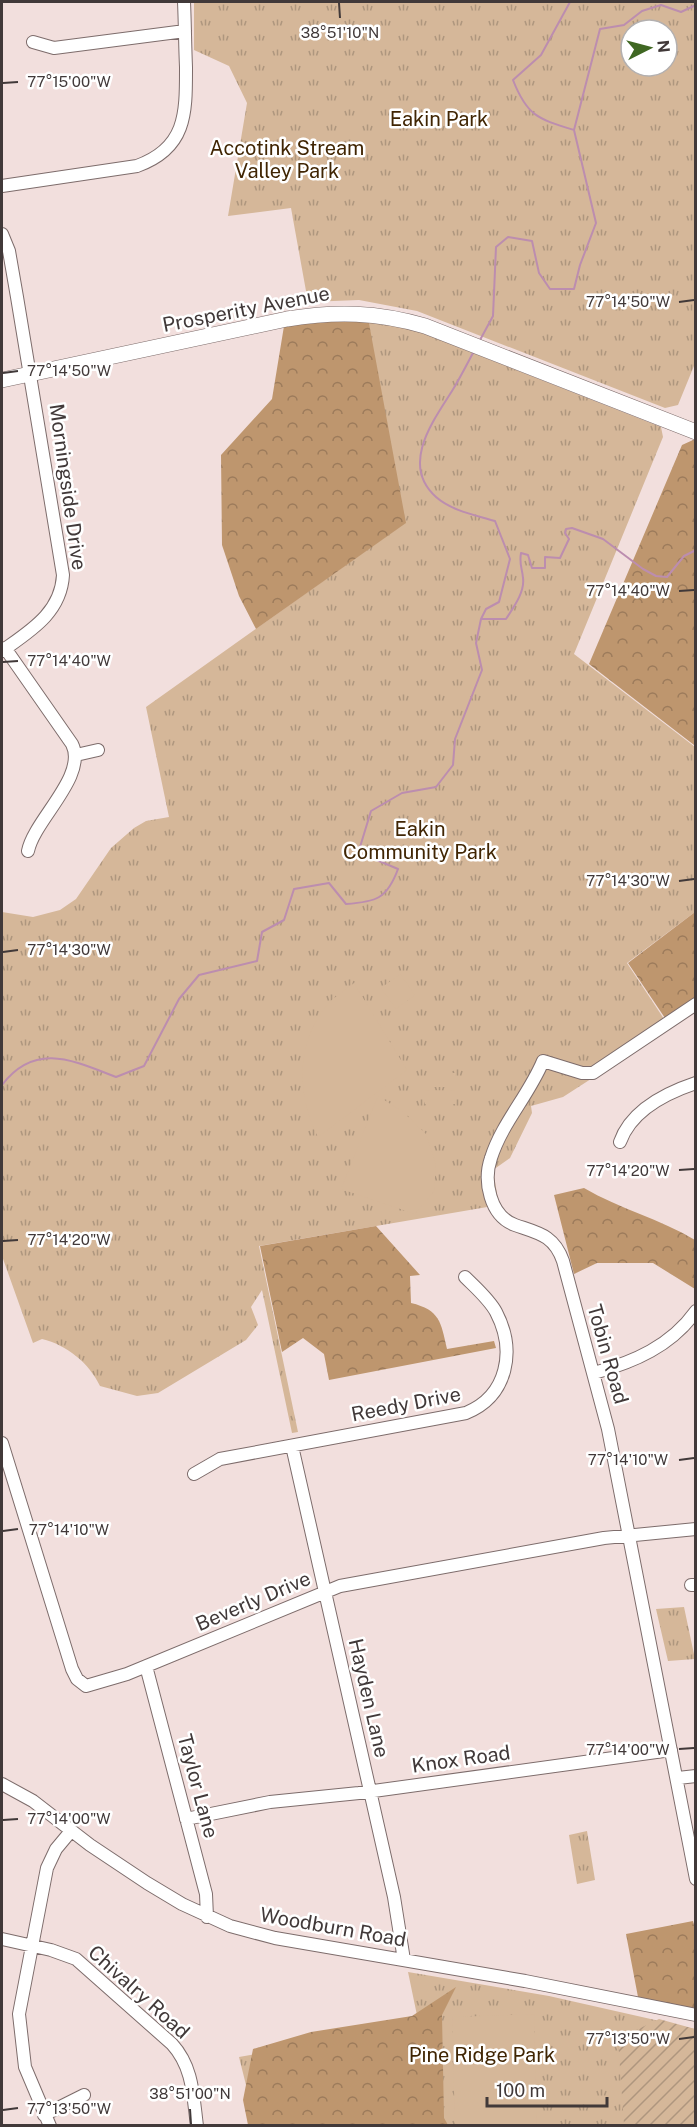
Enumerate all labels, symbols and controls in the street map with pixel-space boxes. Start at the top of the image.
north arrow [619,18,679,78]
text: 38°51'10"N [301,24,379,41]
text: N [653,39,674,54]
text: 77°15'00"W [27,73,111,90]
park label: Eakin Park [390,107,488,131]
park label: Accotink Stream Valley Park [210,136,364,183]
street label: Prosperity Avenue [160,281,332,337]
text: 77°14'50"W [586,293,670,310]
text: 77°14'50"W [27,362,111,379]
street label: Morningside Drive [44,402,92,572]
text: 77°14'40"W [586,582,670,599]
text: 77°14'40"W [27,652,111,669]
park label: Eakin Community Park [343,817,497,864]
text: 77°14'30"W [586,872,670,889]
text: 77°14'30"W [27,941,111,958]
text: 77°14'20"W [586,1162,670,1179]
text: 77°14'20"W [27,1231,111,1248]
street label: Tobin Road [582,1301,634,1407]
street label: Reedy Drive [349,1382,463,1426]
text: 77°14'10"W [588,1451,668,1468]
text: 77°14'10"W [29,1521,109,1538]
street label: Beverly Drive [192,1566,314,1636]
street label: Hayden Lane [344,1636,394,1760]
street label: Taylor Lane [173,1731,223,1841]
street label: Knox Road [410,1740,512,1778]
text: 77°14'00"W [586,1741,670,1758]
text: 77°14'00"W [27,1810,111,1827]
street label: Woodburn Road [258,1902,408,1952]
street label: Chivalry Road [83,1940,195,2044]
text: 77°13'50"W [586,2030,670,2047]
park label: Pine Ridge Park [409,2043,555,2067]
scale bar [487,2070,607,2108]
text: 100 m [496,2080,545,2101]
text: 38°51'00"N [149,2085,231,2102]
text: 77°13'50"W [27,2100,111,2117]

